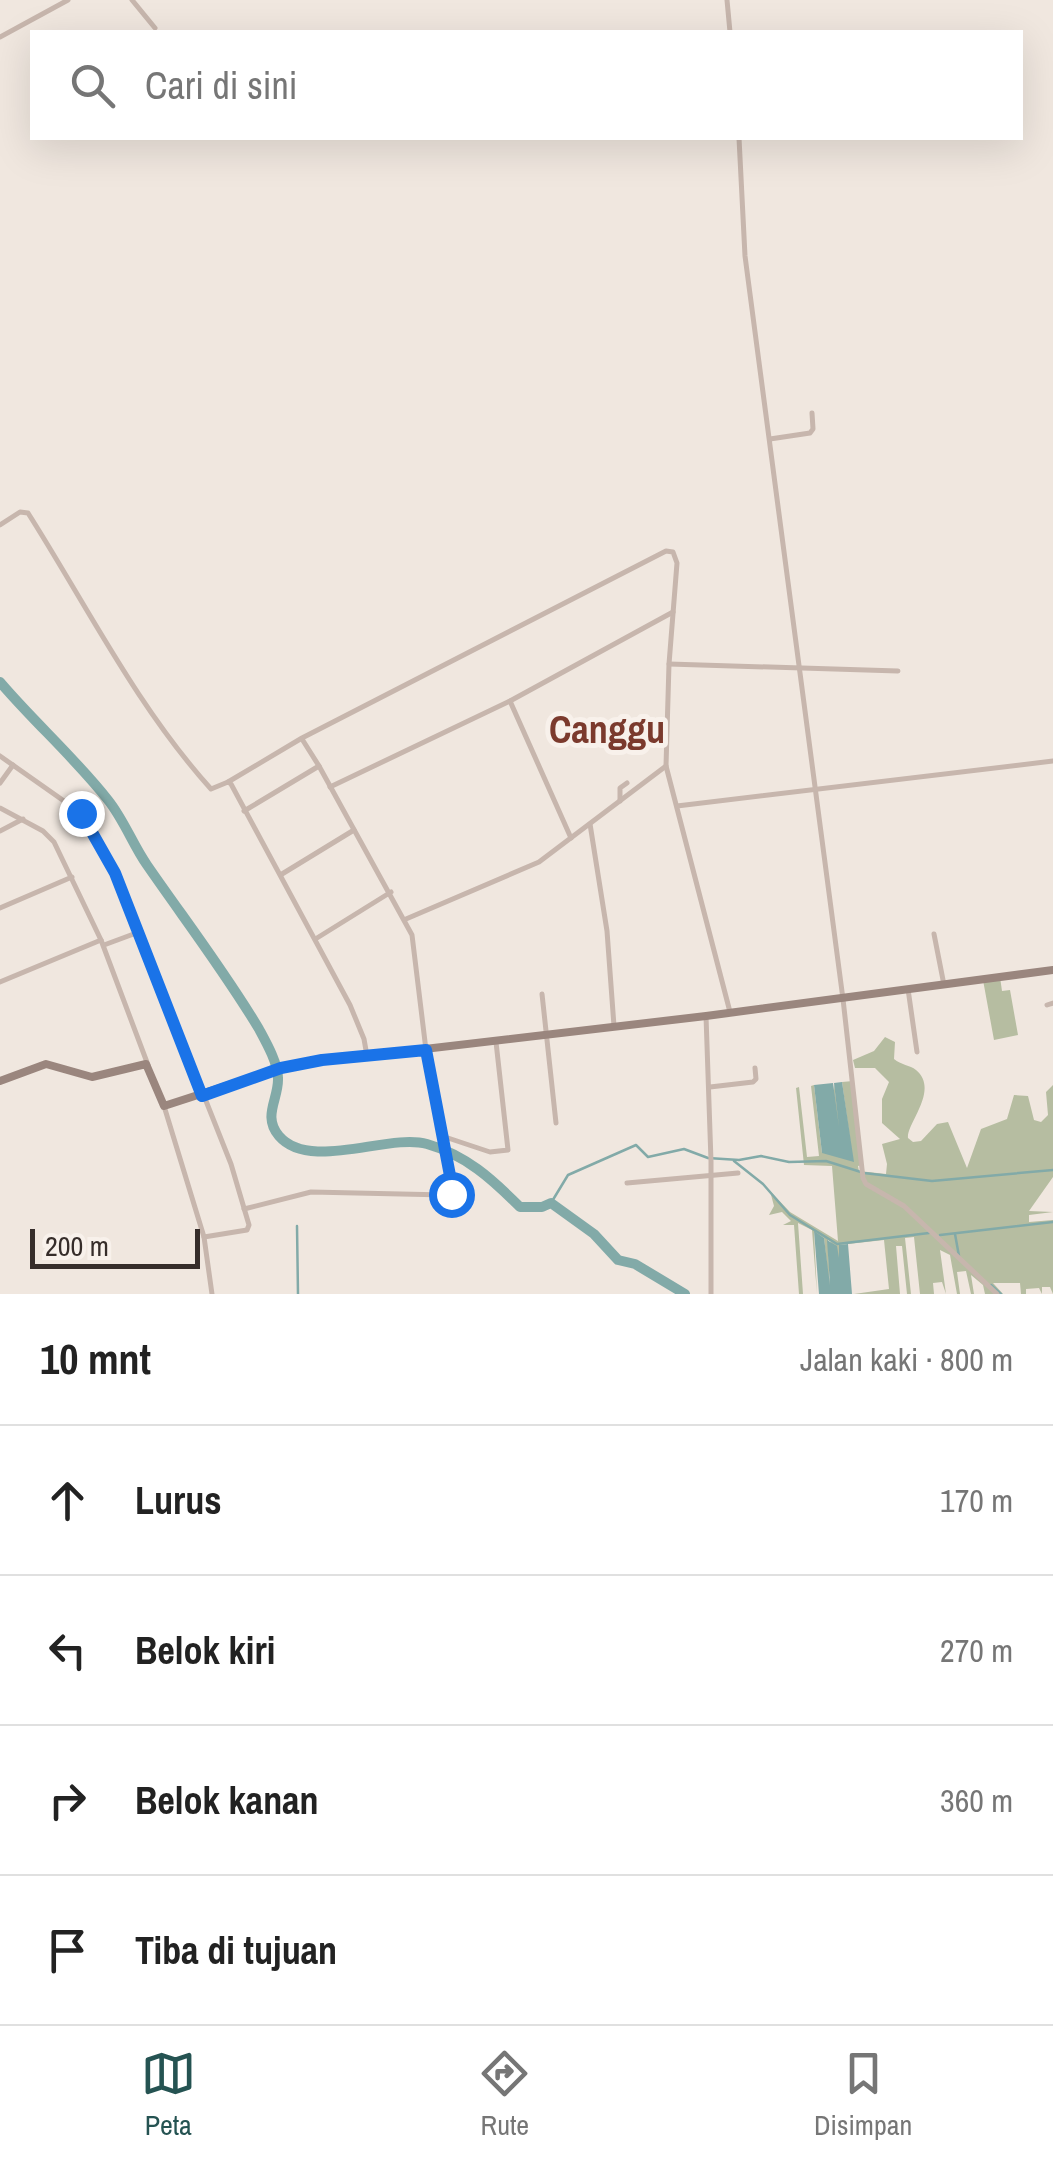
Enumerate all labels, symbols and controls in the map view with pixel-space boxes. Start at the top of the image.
search box [30,30,1023,140]
icon: search [65,58,120,113]
text: Cari di sini [145,60,297,111]
district label: Canggu [549,704,665,755]
route end [59,791,105,837]
route start [429,1172,475,1218]
scale bar [30,1224,200,1268]
text: 200 m [45,1227,109,1265]
text: 10 mnt [40,1331,151,1387]
text: Jalan kaki · 800 m [800,1338,1013,1381]
icon: ahead [40,1473,95,1528]
text: Lurus [135,1475,222,1526]
text: 170 m [940,1479,1013,1522]
icon: left [40,1623,95,1678]
text: Belok kiri [135,1625,275,1676]
text: 270 m [940,1629,1013,1672]
icon: right [40,1773,95,1828]
text: Belok kanan [135,1775,319,1826]
text: 360 m [940,1779,1013,1822]
icon: arrive [40,1923,95,1978]
text: Tiba di tujuan [135,1925,337,1976]
tab: Peta [141,2046,196,2144]
tab: Rute [477,2046,532,2144]
tab: Disimpan [814,2046,912,2144]

